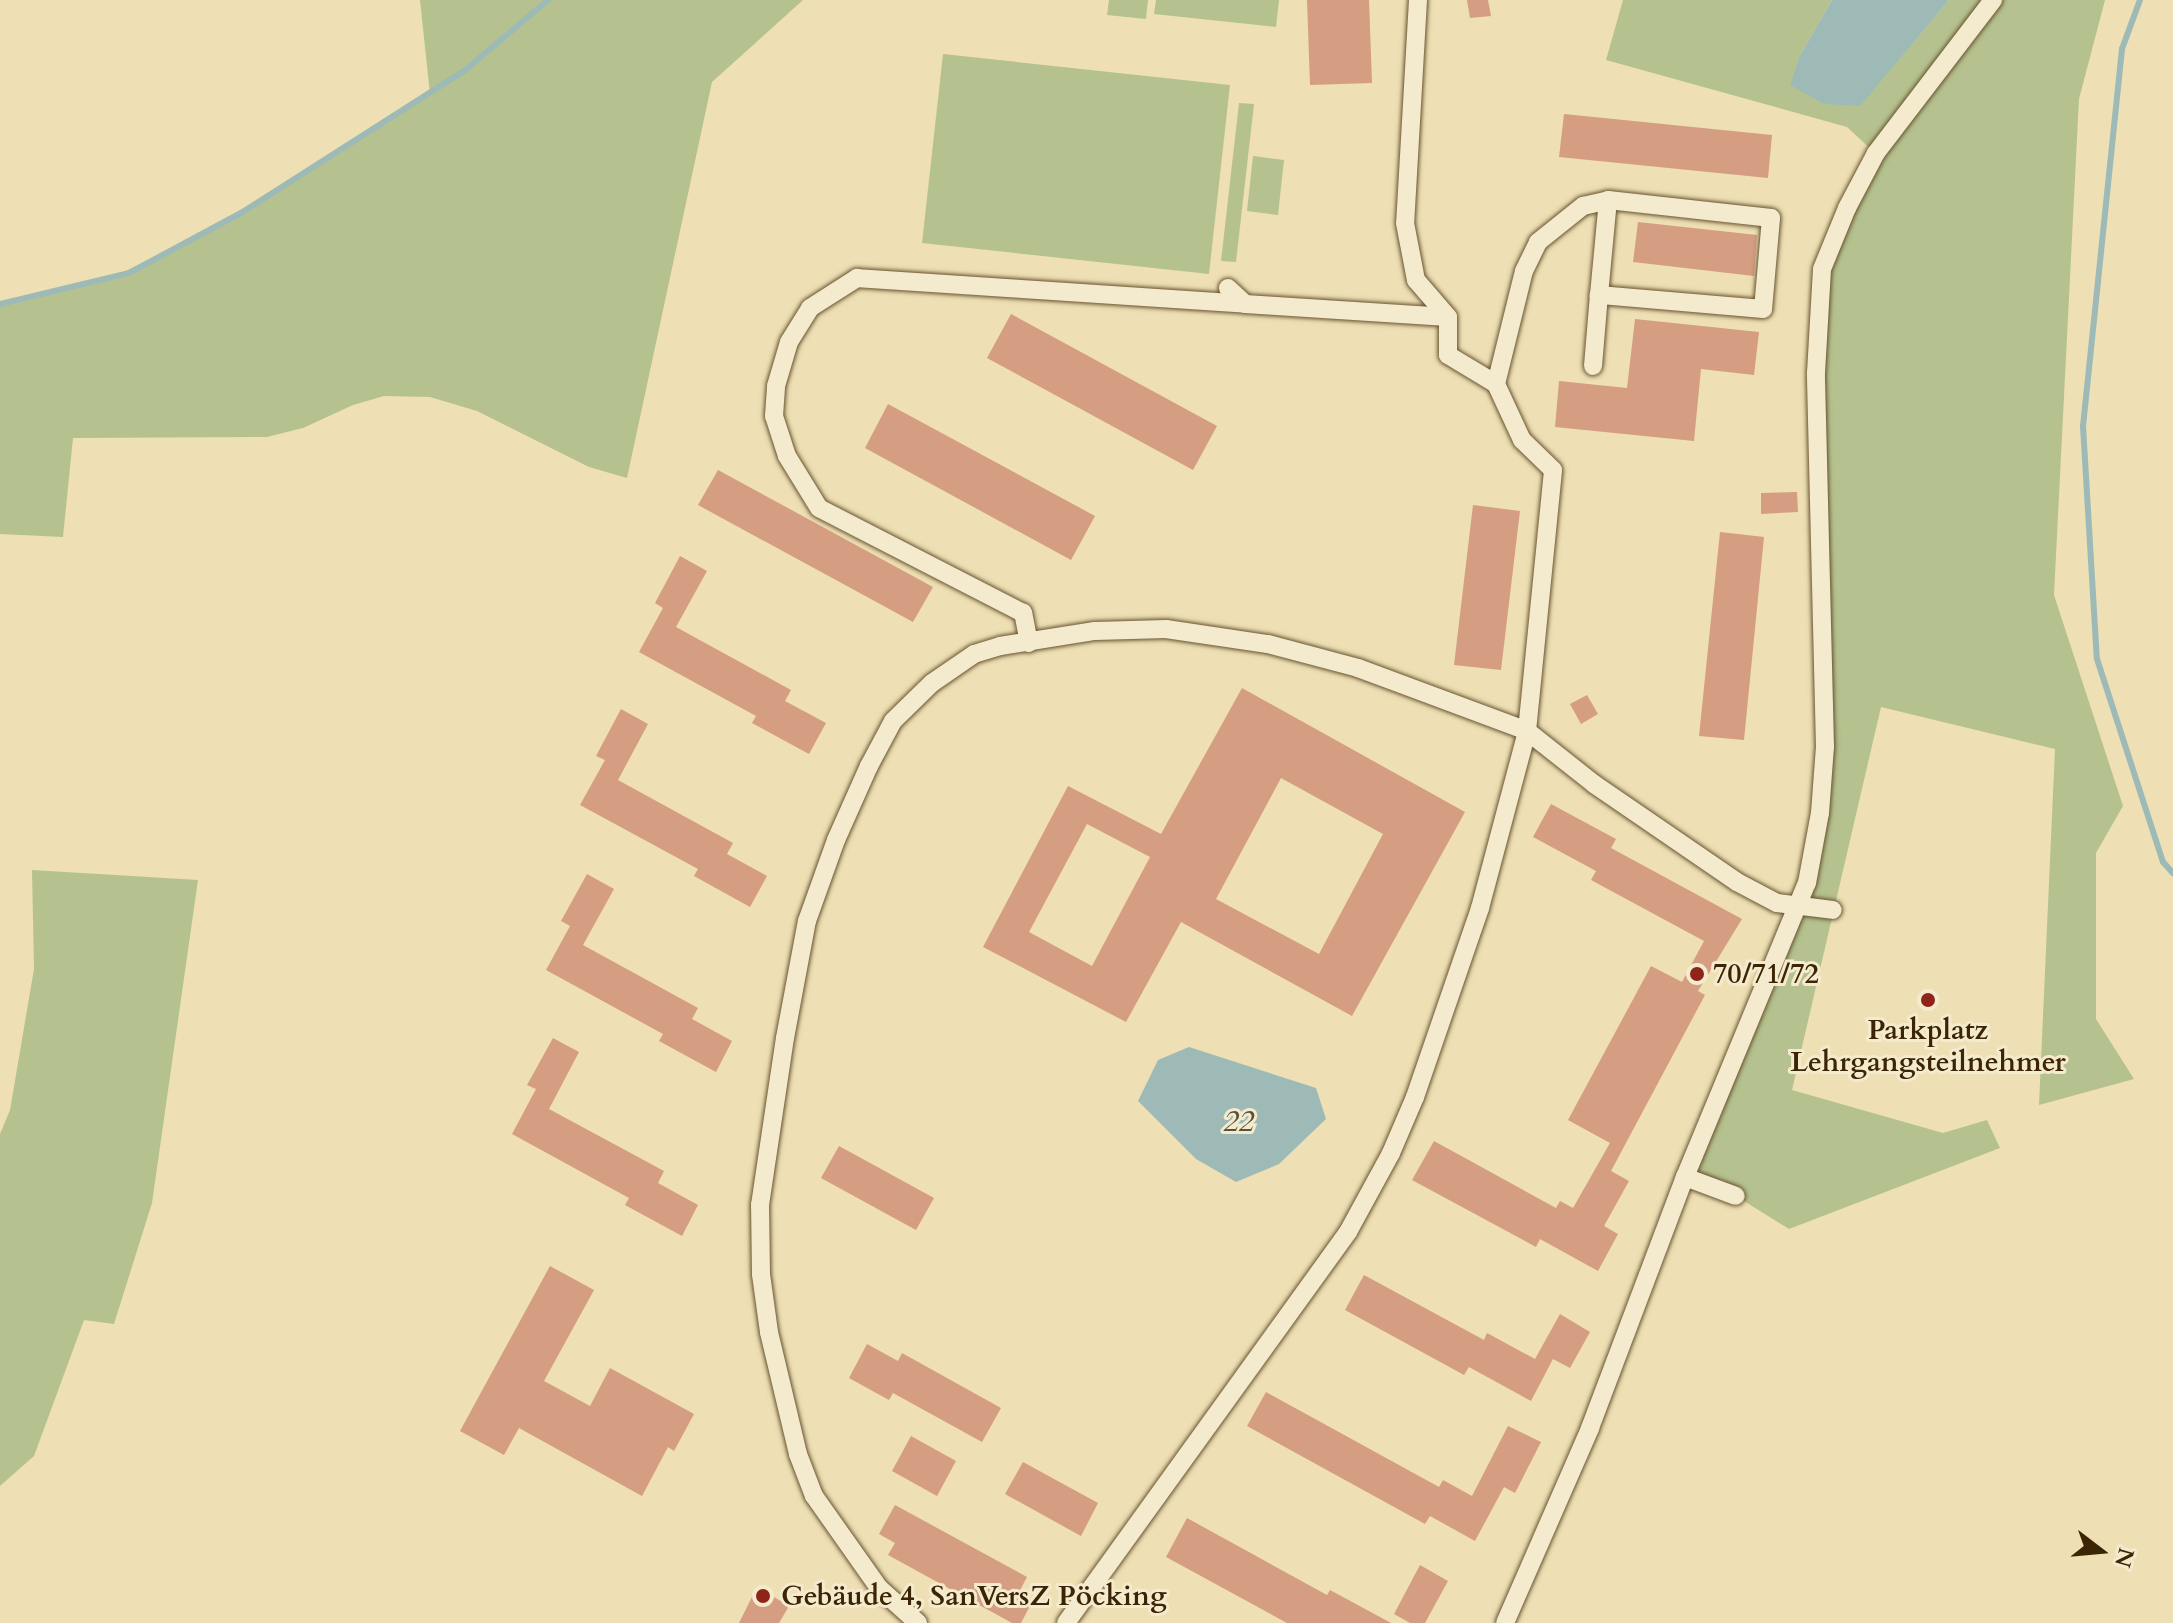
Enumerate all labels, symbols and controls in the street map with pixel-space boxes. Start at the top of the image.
place label: 70/71/72 [1713,957,1819,991]
marker: 70/71/72 [1688,965,1706,983]
marker: Parkplatz Lehrgangsteilnehmer [1919,991,1937,1009]
place label: Parkplatz Lehrgangsteilnehmer [1790,1013,2066,1079]
water label: 22 [1224,1104,1254,1140]
north arrow [2061,1511,2141,1591]
text: N [2107,1544,2141,1571]
place label: Gebäude 4, SanVersZ Pöcking [781,1579,1167,1613]
marker: Gebäude 4, SanVersZ Pöcking [752,1585,774,1607]

